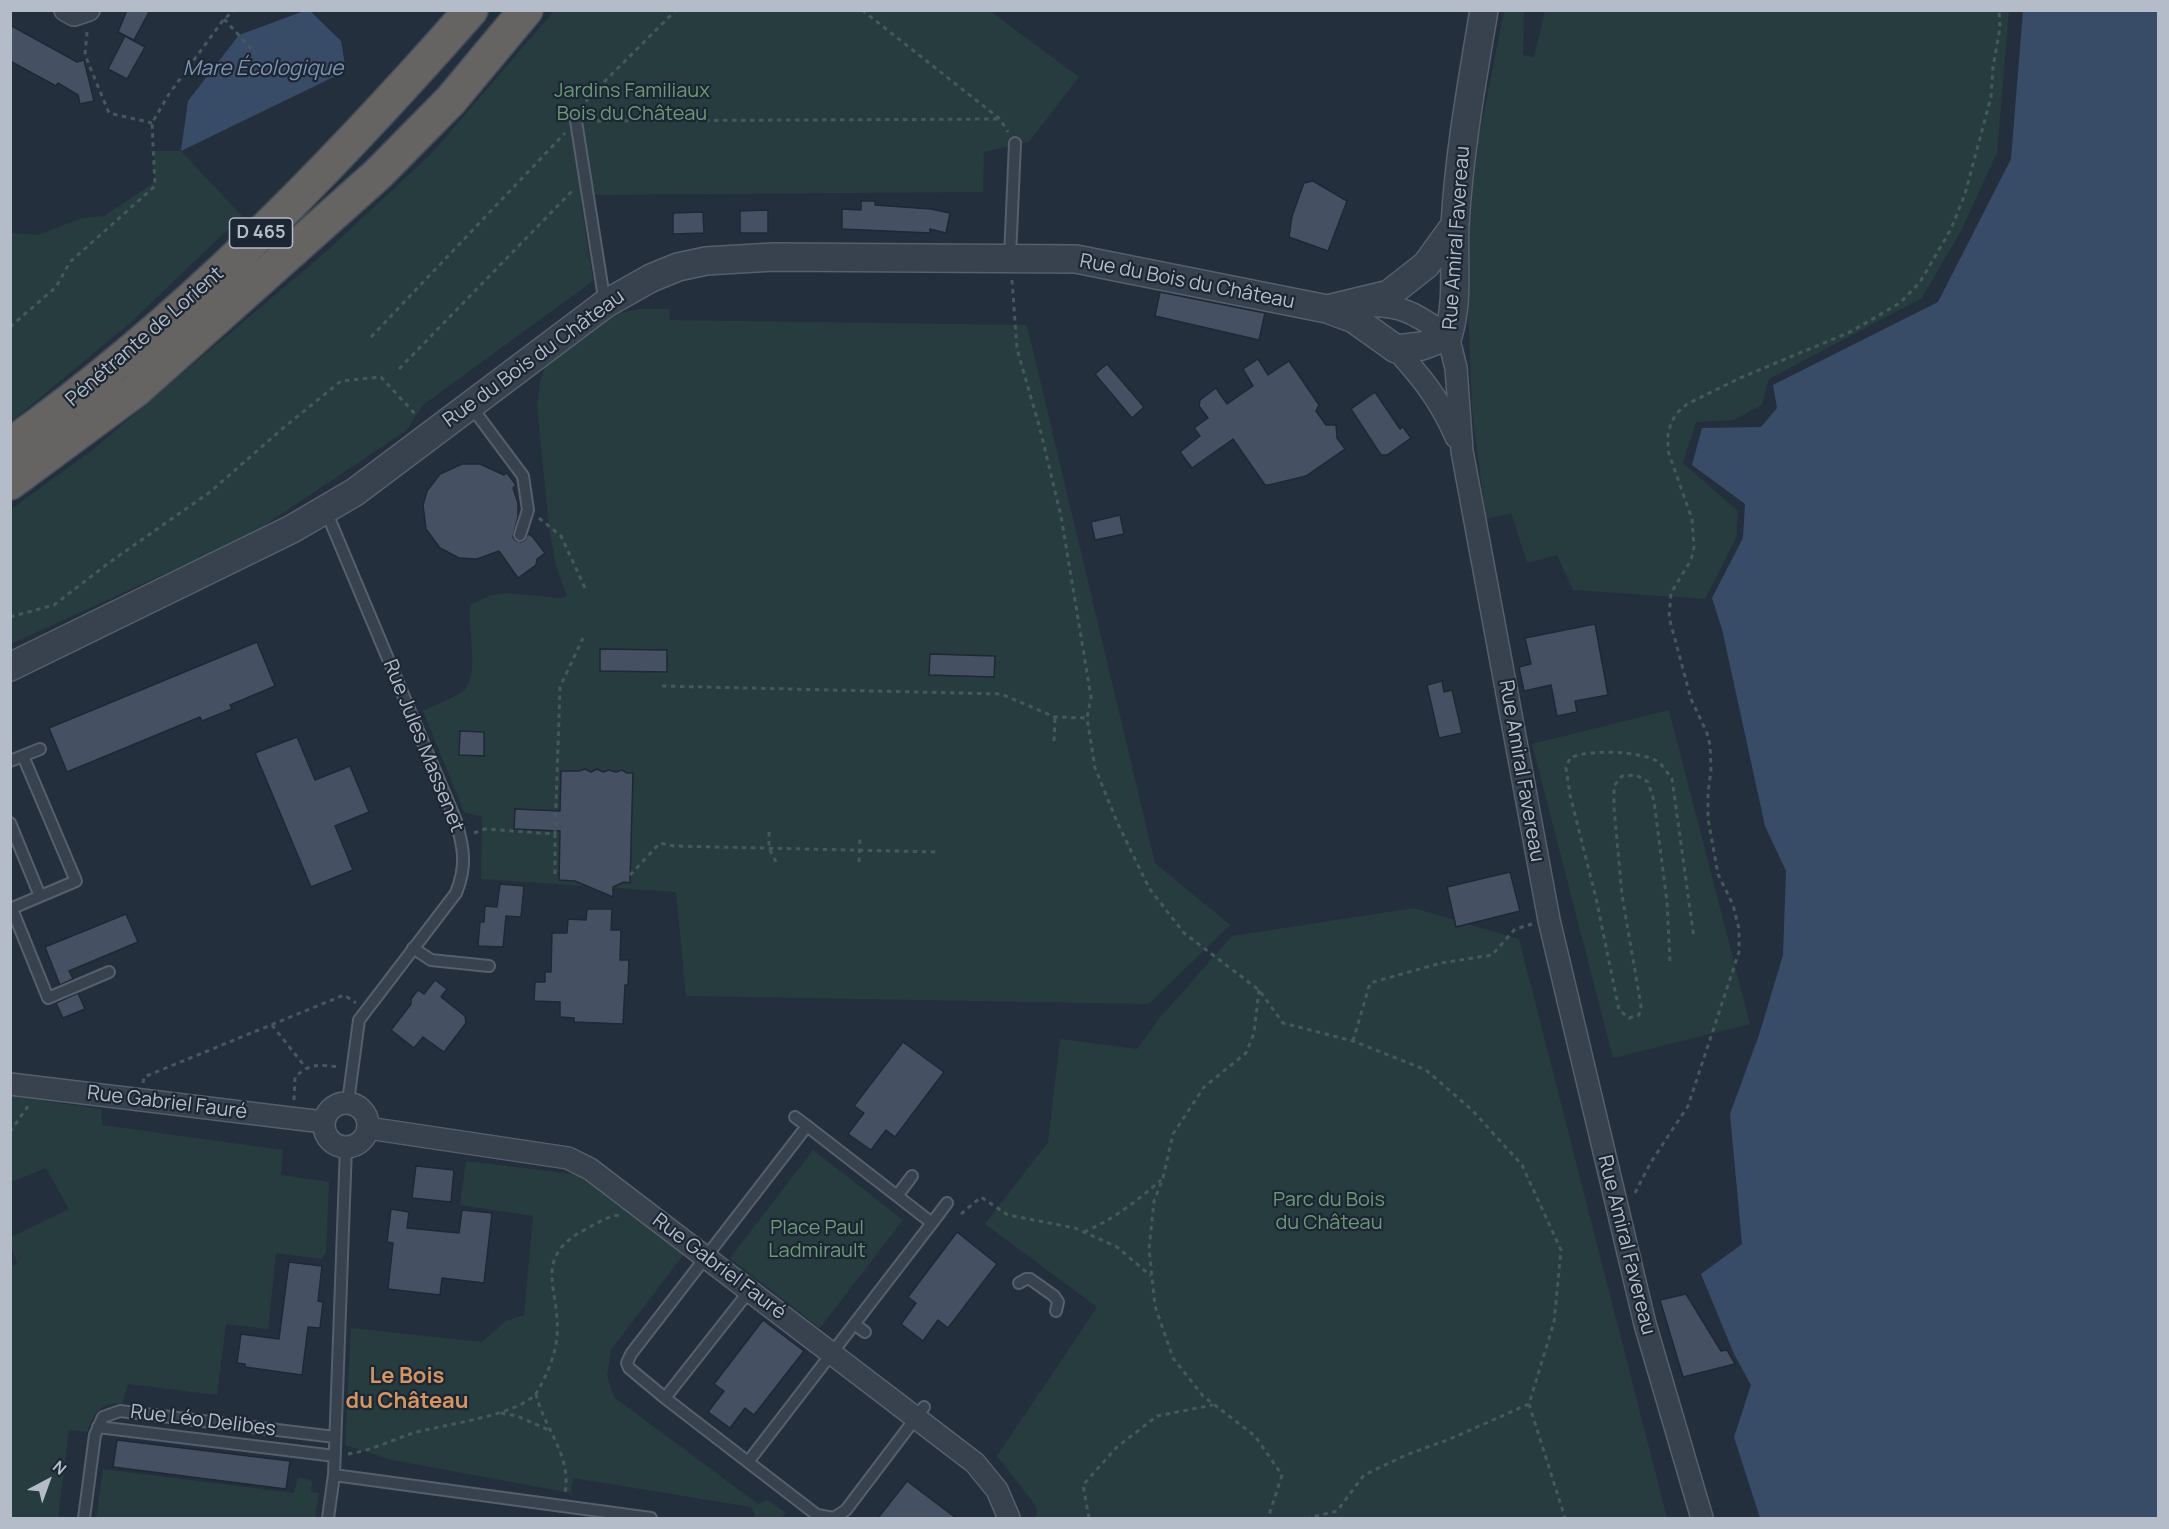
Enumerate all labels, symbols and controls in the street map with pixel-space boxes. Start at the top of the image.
water label: Mare Écologique [183,56,343,82]
park label: Jardins Familiaux Bois du Château [554,79,710,126]
street label: Rue Amiral Favereau [1439,145,1475,331]
road number: D 465 [230,218,292,248]
street label: Rue du Bois du Château [1078,249,1296,315]
street label: Pénétrante de Lorient [61,262,229,412]
street label: Rue du Bois du Château [439,285,629,433]
street label: Rue Jules Massenet [377,656,469,836]
street label: Rue Amiral Favereau [1493,678,1549,864]
street label: Rue Gabriel Fauré [86,1081,248,1125]
street label: Rue Amiral Favereau [1592,1153,1660,1337]
park label: Parc du Bois du Château [1273,1188,1385,1235]
street label: Rue Gabriel Fauré [647,1209,791,1325]
park label: Place Paul Ladmirault [768,1216,866,1263]
district label: Le Bois du Château [346,1364,468,1416]
street label: Rue Léo Delibes [129,1400,277,1442]
north arrow [18,1451,78,1511]
text: N [48,1455,71,1479]

